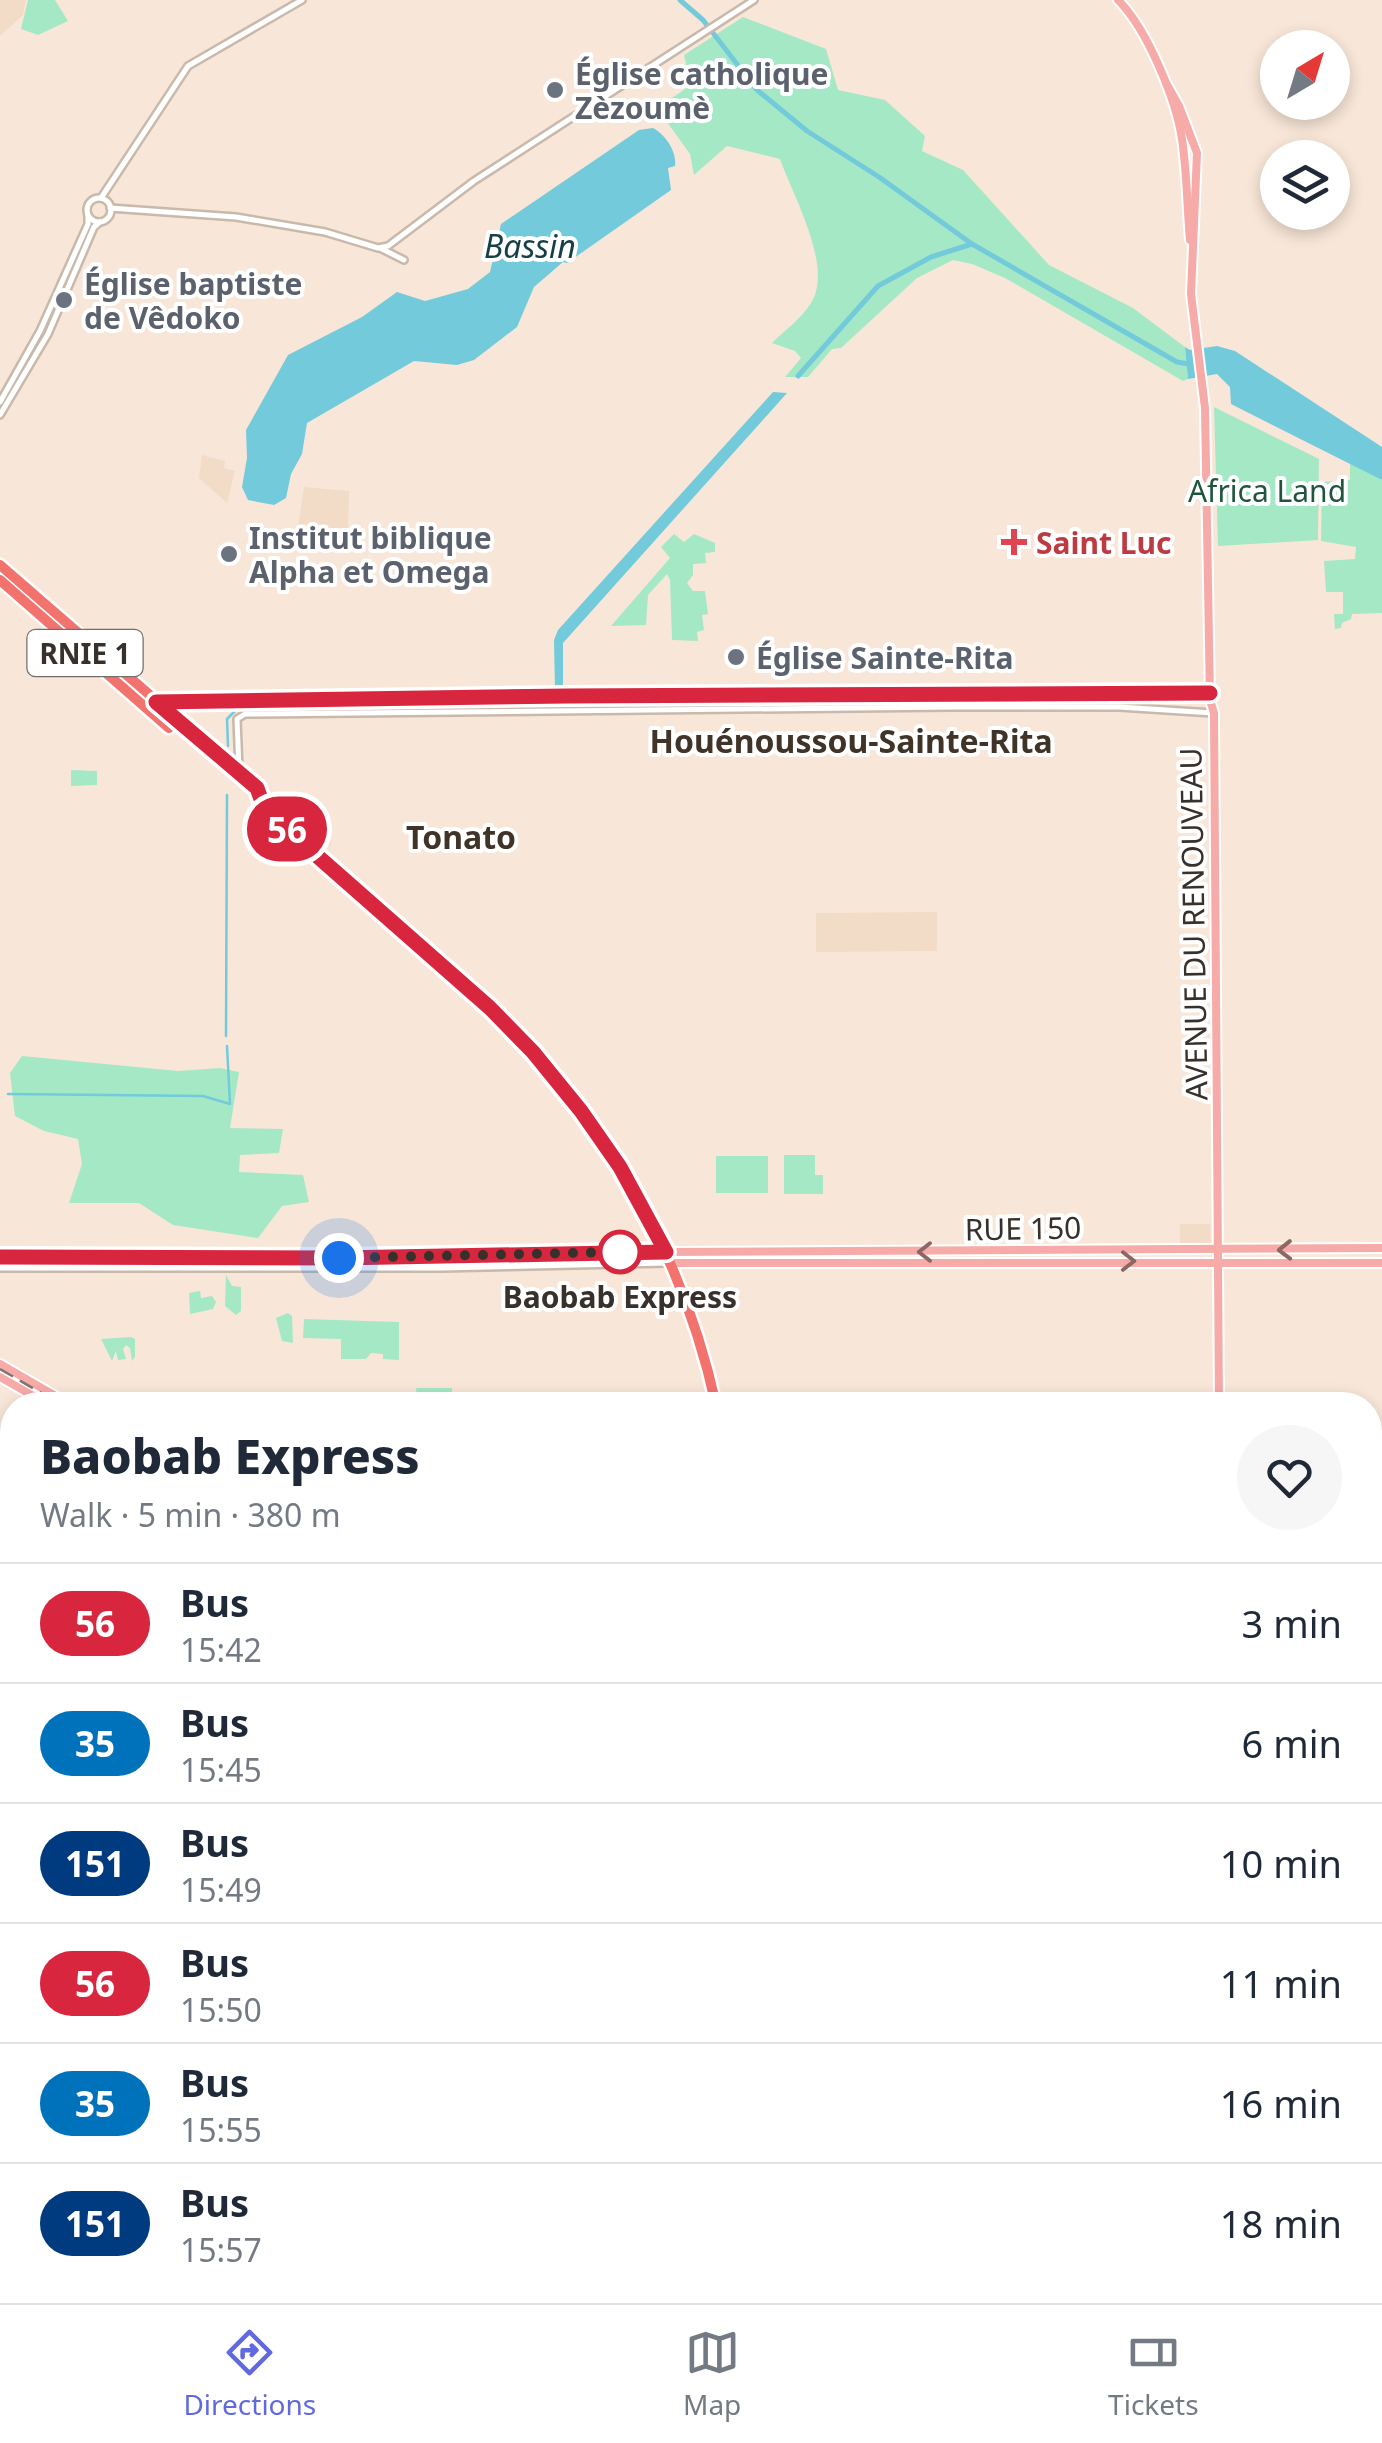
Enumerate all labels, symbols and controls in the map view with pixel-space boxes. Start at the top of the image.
north arrow [1260,30,1350,120]
map controls [1260,30,1350,230]
place label: Église catholique Zèzoumè [575,53,828,128]
marker: Église catholique Zèzoumè [544,79,566,101]
button: layers [1260,140,1350,230]
water label: Bassin [484,224,576,267]
place label: Église baptiste de Vêdoko [84,263,302,338]
marker: Église baptiste de Vêdoko [53,289,75,311]
park label: Africa Land [1188,470,1346,511]
place label: Institut biblique Alpha et Omega [249,517,492,592]
place label: Saint Luc [1036,522,1172,563]
marker: Saint Luc [1001,529,1027,555]
marker: Institut biblique Alpha et Omega [218,543,240,565]
road number: RNIE 1 [28,630,142,676]
place label: Église Sainte-Rita [756,637,1014,678]
marker: Église Sainte-Rita [725,646,747,668]
district label: Houénoussou-Sainte-Rita [649,719,1053,762]
street label: AVENUE DU RENOUVEAU [1169,747,1217,1101]
line badge: 56 [242,796,332,862]
text: 56 [267,806,307,853]
district label: Tonato [406,815,516,858]
street label: RUE 150 [964,1206,1082,1250]
marker: Baobab Express [599,1231,641,1273]
your location [314,1233,364,1283]
one-way arrow [1276,1239,1292,1260]
one-way arrow [916,1241,932,1263]
one-way arrow [1122,1250,1137,1272]
place label: Baobab Express [503,1276,737,1317]
text: Baobab Express [40,1423,420,1488]
button: heart [1237,1425,1342,1530]
text: Walk · 5 min · 380 m [40,1493,341,1536]
text: Bus [180,1576,249,1628]
text: 3 min [1242,1597,1342,1649]
text: 56 [75,1600,115,1647]
text: 15:42 [180,1628,262,1671]
text: Bus [180,1696,249,1748]
text: 6 min [1242,1717,1342,1769]
text: 35 [75,1720,115,1767]
text: 15:45 [180,1748,262,1791]
text: Bus [180,1816,249,1868]
text: 10 min [1220,1837,1342,1889]
text: 151 [65,1840,125,1887]
text: 15:49 [180,1868,262,1911]
text: Bus [180,1936,249,1988]
text: 11 min [1220,1957,1342,2009]
text: 56 [75,1960,115,2007]
text: 15:50 [180,1988,262,2031]
text: Bus [180,2056,249,2108]
text: 16 min [1220,2077,1342,2129]
text: 35 [75,2080,115,2127]
text: 15:55 [180,2108,262,2151]
text: Bus [180,2176,249,2228]
text: 18 min [1220,2197,1342,2249]
text: 151 [65,2200,125,2247]
text: 15:57 [180,2228,262,2271]
tab: Directions [183,2325,316,2423]
tab: Map [683,2325,741,2423]
tab: Tickets [1108,2325,1199,2423]

